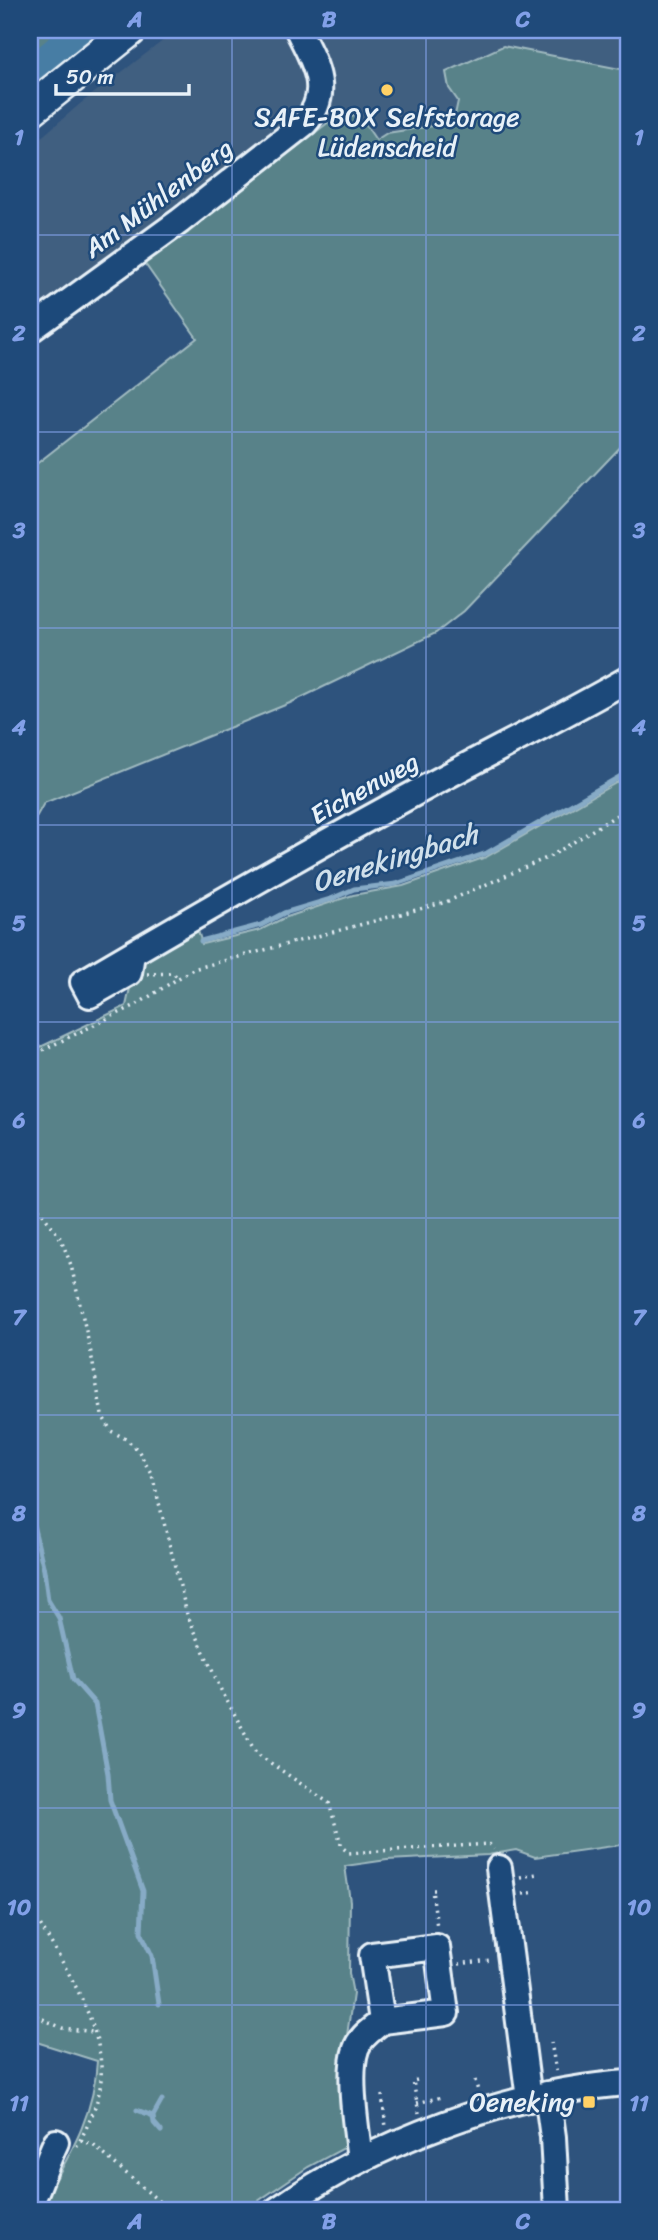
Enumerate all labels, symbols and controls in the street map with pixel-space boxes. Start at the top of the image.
text: A [126,0,143,40]
text: B [322,0,337,40]
text: C [515,0,531,40]
scale bar [56,52,189,96]
text: 50 m [66,58,114,96]
marker: SAFE-BOX Selfstorage Lüdenscheid [379,82,395,98]
place label: SAFE-BOX Selfstorage Lüdenscheid [254,94,520,170]
text: 1 [14,117,24,158]
text: 1 [634,117,644,158]
street label: Am Mühlenberg [72,126,243,271]
text: 2 [11,313,26,354]
text: 2 [631,313,646,354]
text: 3 [12,510,26,551]
text: 3 [632,510,646,551]
text: 4 [11,707,27,748]
text: 4 [631,707,647,748]
street label: Eichenweg [301,739,427,837]
water label: Oenekingbach [306,809,486,907]
text: 5 [12,903,26,944]
text: 5 [632,903,646,944]
text: 6 [11,1100,26,1141]
text: 6 [631,1100,646,1141]
text: 7 [12,1297,27,1338]
text: 7 [632,1297,647,1338]
text: 8 [11,1493,26,1534]
text: 8 [631,1493,646,1534]
text: 9 [12,1690,26,1731]
text: 9 [632,1690,646,1731]
text: 10 [7,1887,32,1928]
text: 10 [627,1887,652,1928]
place label: Oeneking [469,2079,575,2125]
text: 11 [9,2083,29,2124]
text: 11 [629,2083,649,2124]
marker: Oeneking [581,2094,597,2110]
text: A [126,2201,143,2240]
text: B [322,2201,337,2240]
text: C [515,2201,531,2240]

